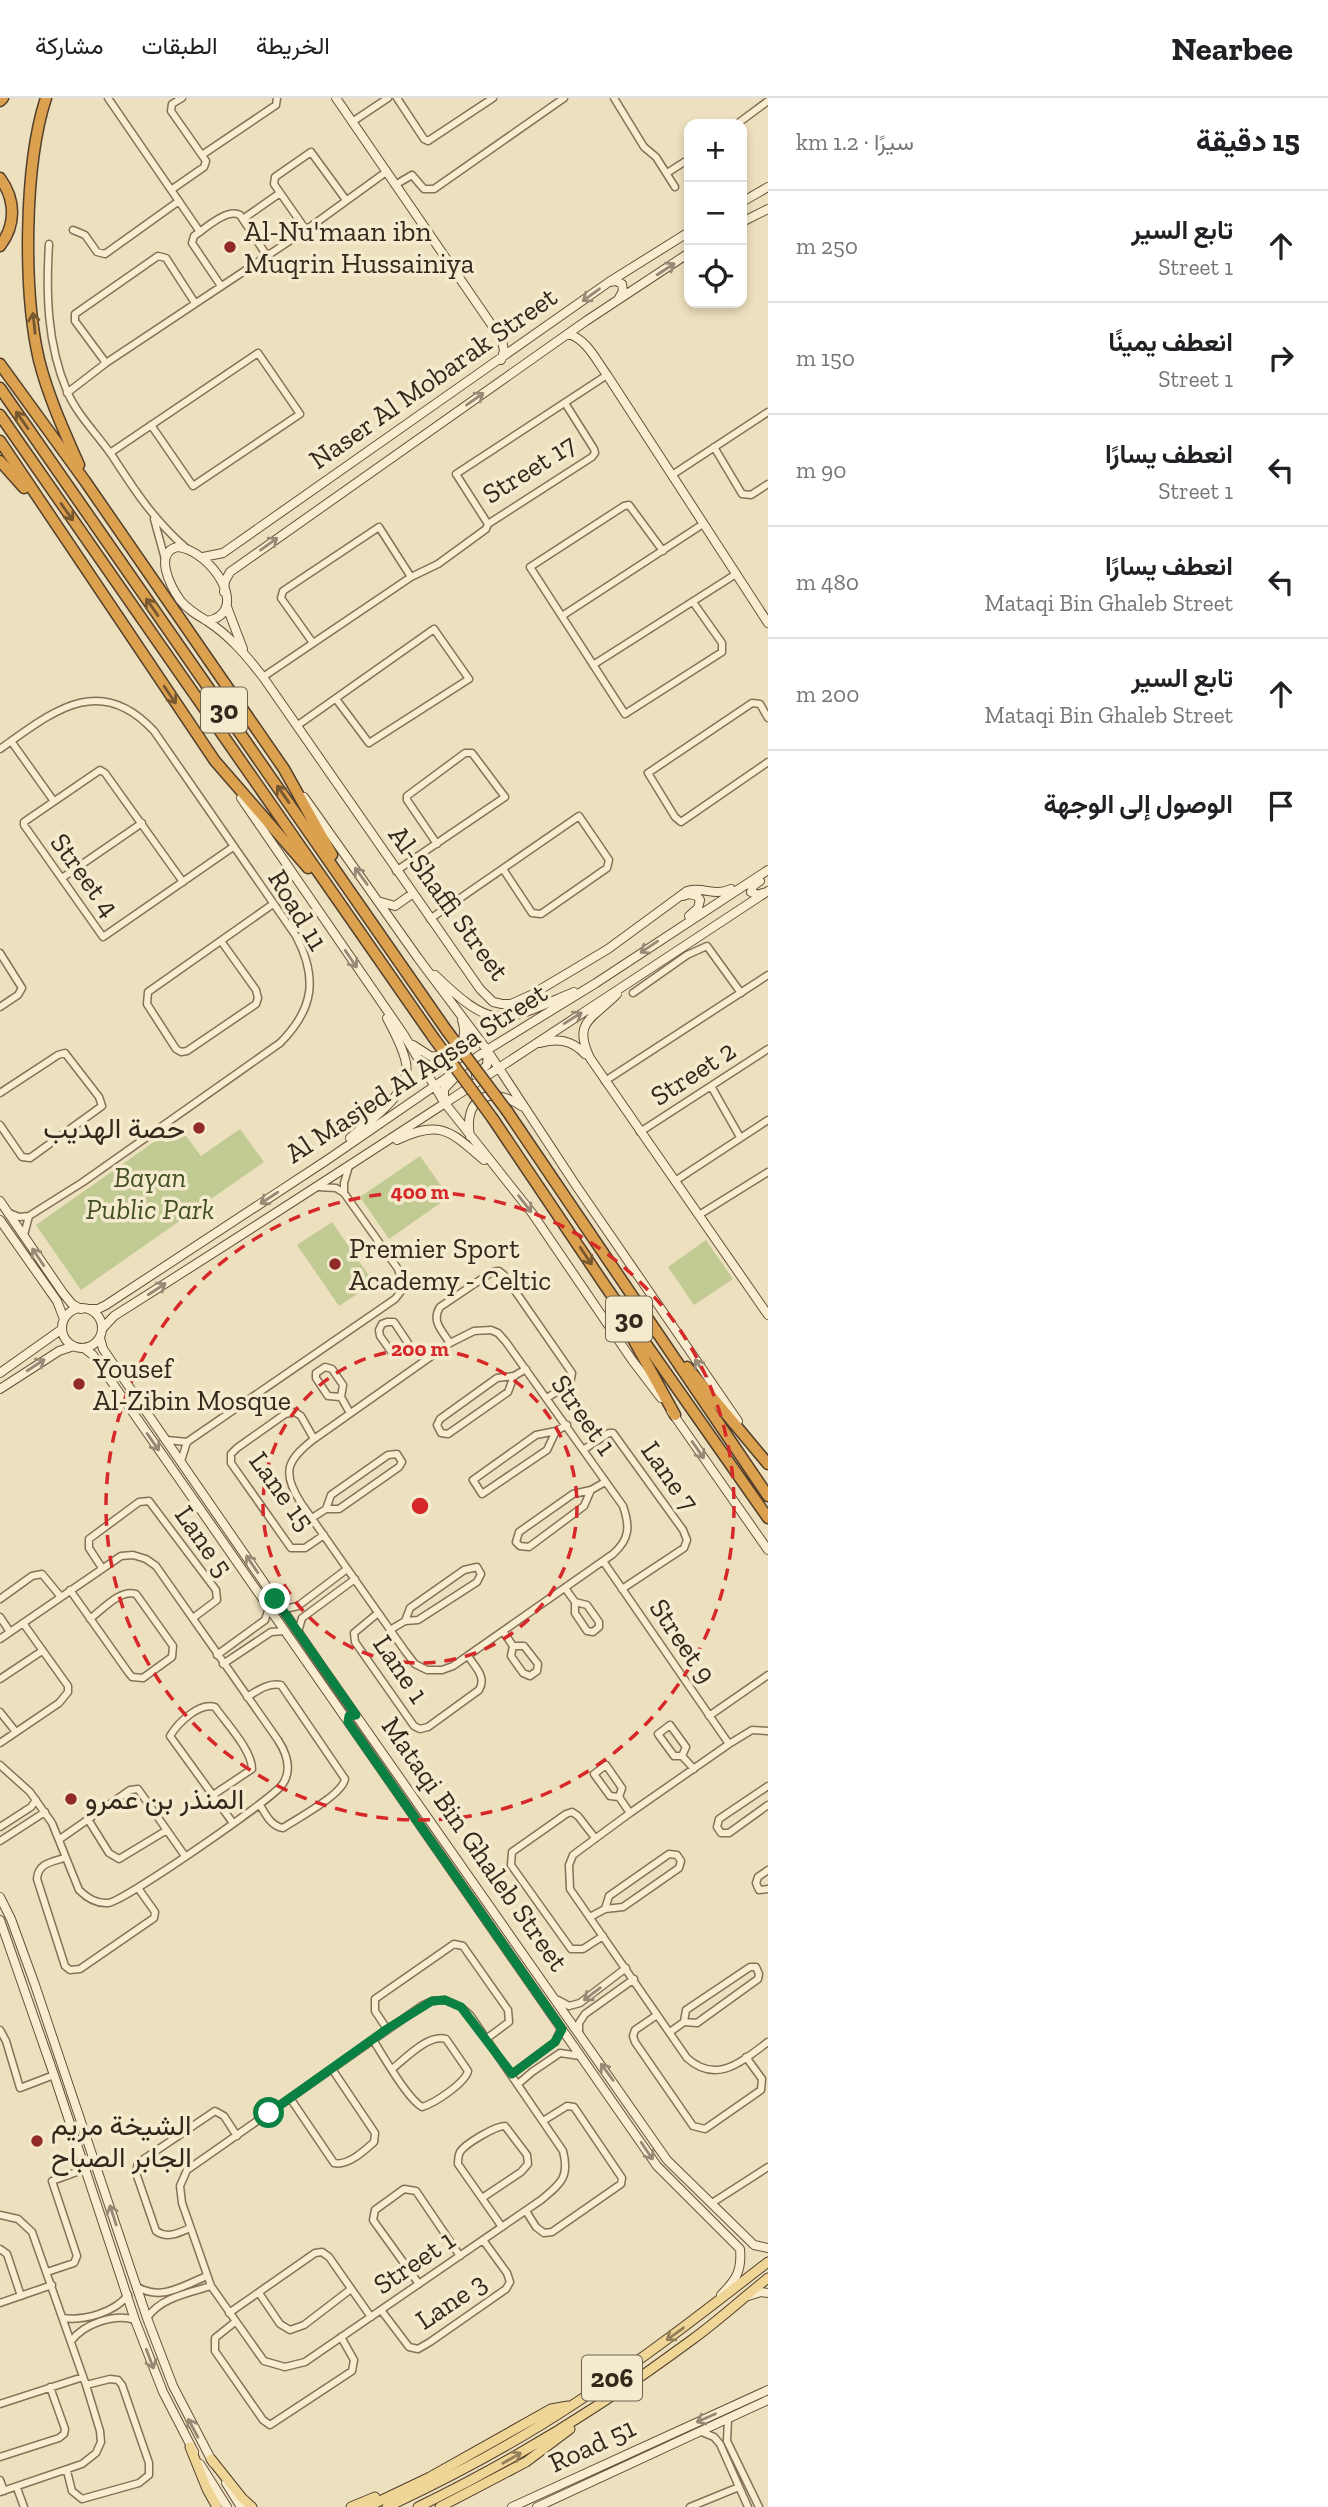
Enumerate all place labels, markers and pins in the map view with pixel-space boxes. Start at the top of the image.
place label: Al-Nu'maan ibn Muqrin Hussainiya [244,215,475,280]
marker: Al-Nu'maan ibn Muqrin Hussainiya [222,239,238,255]
place label: حصة الهديب [43,1112,185,1146]
marker: حصة الهديب [191,1120,207,1136]
place label: Premier Sport Academy - Celtic [349,1232,551,1297]
marker: Premier Sport Academy - Celtic [327,1256,343,1272]
place label: Yousef Al-Zibin Mosque [92,1352,291,1417]
marker: Yousef Al-Zibin Mosque [71,1376,87,1392]
centre of rings [408,1494,432,1518]
place label: المنذر بن عمرو [85,1783,244,1817]
marker: المنذر بن عمرو [63,1791,79,1807]
place label: الشيخة مريم الجابر الصباح [51,2109,192,2176]
marker: الشيخة مريم الجابر الصباح [29,2133,45,2149]

